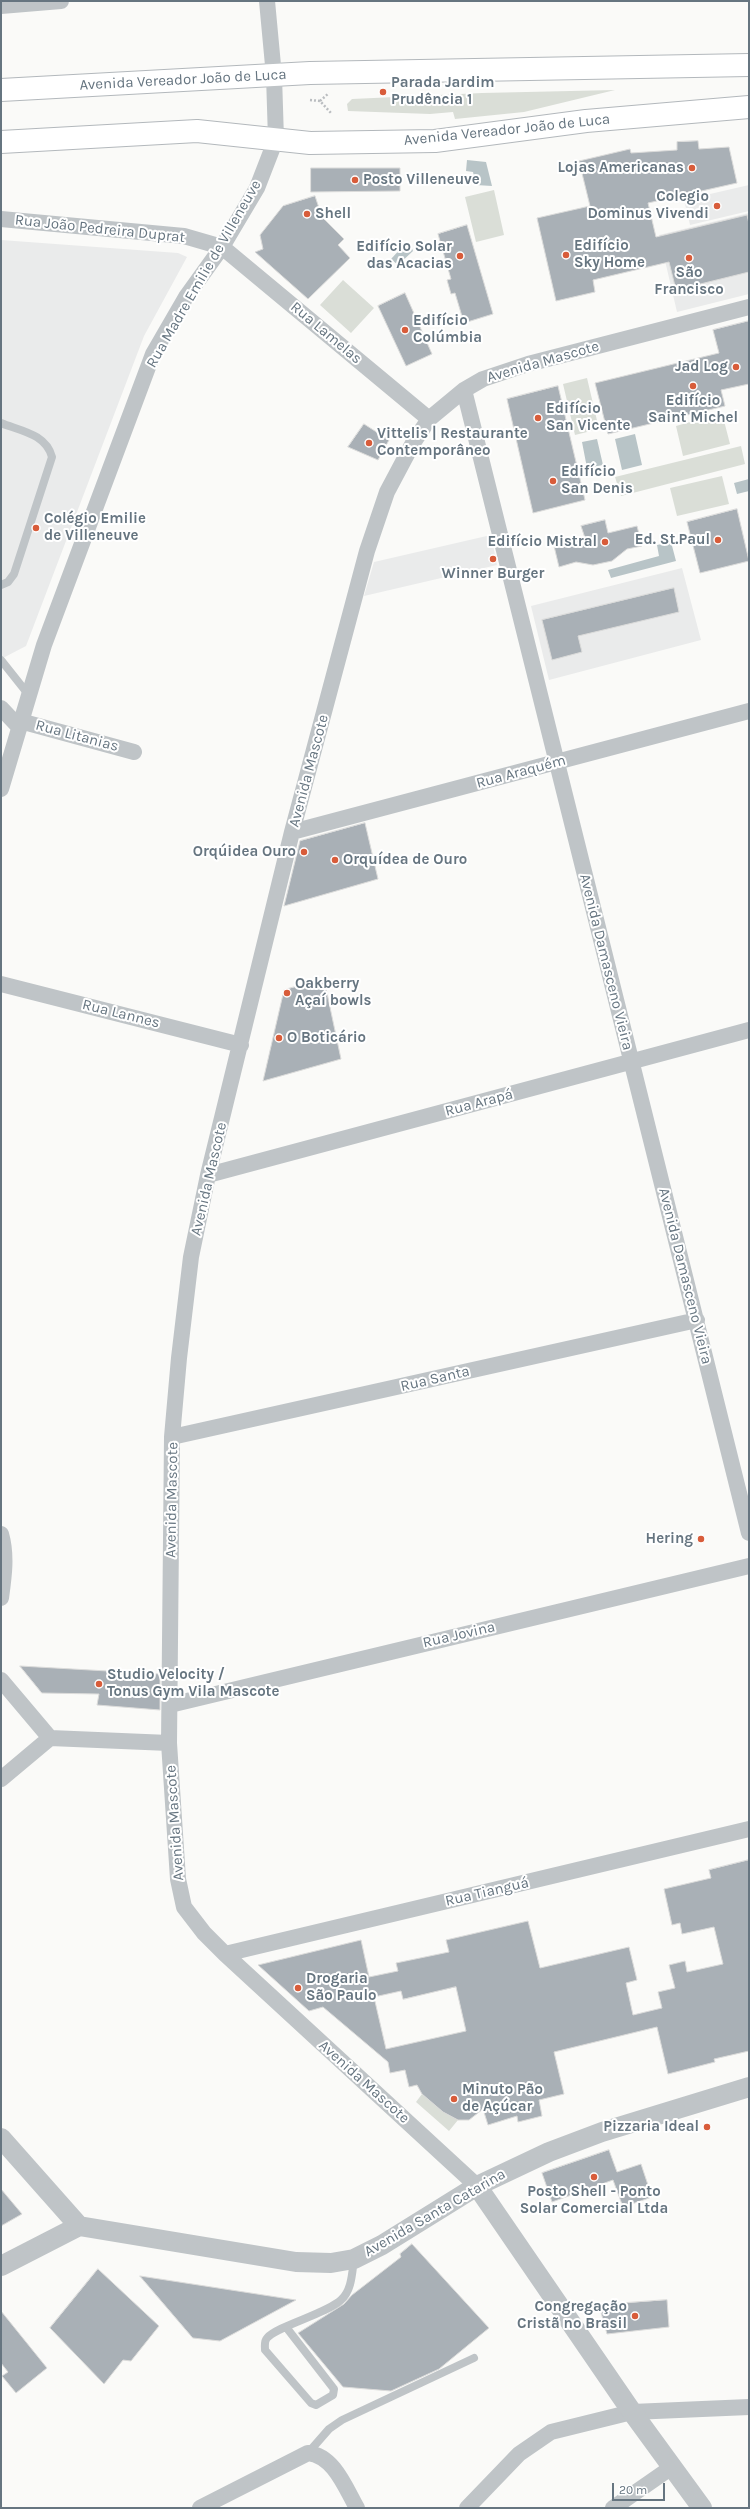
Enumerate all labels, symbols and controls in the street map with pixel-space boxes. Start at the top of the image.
street label: Avenida Vereador João de Luca [79,66,287,94]
place label: Parada Jardim Prudência 1 [391,74,495,109]
marker: Parada Jardim Prudência 1 [378,87,388,97]
street label: Avenida Vereador João de Luca [403,110,611,150]
place label: Lojas Americanas [557,159,684,177]
marker: Lojas Americanas [687,163,697,173]
place label: Posto Villeneuve [363,171,480,189]
marker: Posto Villeneuve [350,175,360,185]
street label: Rua Madre Emilie de Villeneuve [143,177,265,371]
place label: Colegio Dominus Vivendi [587,188,709,223]
marker: Colegio Dominus Vivendi [712,201,722,211]
place label: Shell [315,205,351,223]
marker: Shell [302,209,312,219]
street label: Rua João Pedreira Duprat [14,211,186,247]
place label: Edifício Sky Home [574,237,645,272]
place label: Edifício Solar das Acacias [356,238,452,273]
marker: Edifício Sky Home [561,250,571,260]
marker: Edifício Solar das Acacias [455,251,465,261]
marker: São Francisco [684,253,694,263]
place label: São Francisco [654,264,724,299]
street label: Rua Lamelas [287,298,365,368]
place label: Edifício Colúmbia [413,312,482,347]
marker: Edifício Colúmbia [400,325,410,335]
street label: Avenida Mascote [485,337,601,387]
place label: Jad Log [675,358,728,376]
marker: Jad Log [731,362,741,372]
marker: Edifício Saint Michel [688,381,698,391]
place label: Edifício Saint Michel [648,392,738,427]
place label: Edifício San Vicente [546,400,631,435]
marker: Edifício San Vicente [533,413,543,423]
place label: Vittelis | Restaurante Contemporâneo [377,425,528,460]
marker: Vittelis | Restaurante Contemporâneo [364,438,374,448]
place label: Edifício San Denis [561,463,633,498]
marker: Edifício San Denis [548,476,558,486]
place label: Colégio Emilie de Villeneuve [44,510,146,545]
marker: Colégio Emilie de Villeneuve [31,523,41,533]
place label: Ed. St.Paul [635,531,710,549]
place label: Edifício Mistral [487,533,597,551]
marker: Ed. St.Paul [713,535,723,545]
marker: Edifício Mistral [600,537,610,547]
marker: Winner Burger [488,554,498,564]
place label: Winner Burger [442,565,544,583]
street label: Avenida Mascote [285,713,333,829]
street label: Rua Litanias [34,716,120,756]
street label: Rua Araquém [474,751,568,793]
place label: Orqúidea Ouro [193,843,296,861]
marker: Orqúidea Ouro [299,847,309,857]
place label: Orquídea de Ouro [343,851,467,869]
marker: Orquídea de Ouro [330,855,340,865]
street label: Avenida Damasceno Vieira [575,872,637,1052]
place label: Oakberry Açaí bowls [295,975,371,1010]
marker: Oakberry Açaí bowls [282,988,292,998]
street label: Rua Lannes [80,996,162,1032]
place label: O Boticário [287,1029,366,1047]
marker: O Boticário [274,1033,284,1043]
street label: Rua Arapá [443,1085,515,1121]
street label: Avenida Mascote [187,1121,231,1237]
street label: Avenida Damasceno Vieira [654,1186,716,1366]
street label: Rua Santa [399,1362,471,1396]
street label: Avenida Mascote [162,1442,182,1558]
place label: Hering [646,1530,693,1548]
marker: Hering [696,1534,706,1544]
street label: Rua Jovina [421,1618,497,1652]
place label: Studio Velocity / Tonus Gym Vila Mascote [107,1666,279,1701]
marker: Studio Velocity / Tonus Gym Vila Mascote [94,1679,104,1689]
street label: Avenida Mascote [162,1765,188,1881]
street label: Rua Tianguá [443,1874,531,1910]
place label: Drogaria São Paulo [306,1970,377,2005]
marker: Drogaria São Paulo [293,1983,303,1993]
street label: Avenida Mascote [315,2037,413,2127]
place label: Minuto Pão de Açúcar [462,2081,543,2116]
marker: Minuto Pão de Açúcar [449,2094,459,2104]
place label: Pizzaria Ideal [603,2118,699,2136]
marker: Pizzaria Ideal [702,2122,712,2132]
street label: Avenida Santa Catarina [361,2165,509,2261]
marker: Posto Shell - Ponto Solar Comercial Ltda [589,2172,599,2182]
place label: Posto Shell - Ponto Solar Comercial Ltda [520,2183,668,2218]
place label: Congregação Cristã no Brasil [517,2298,627,2333]
marker: Congregação Cristã no Brasil [630,2311,640,2321]
scale bar [614,2475,667,2501]
text: 20 m [619,2483,647,2497]

